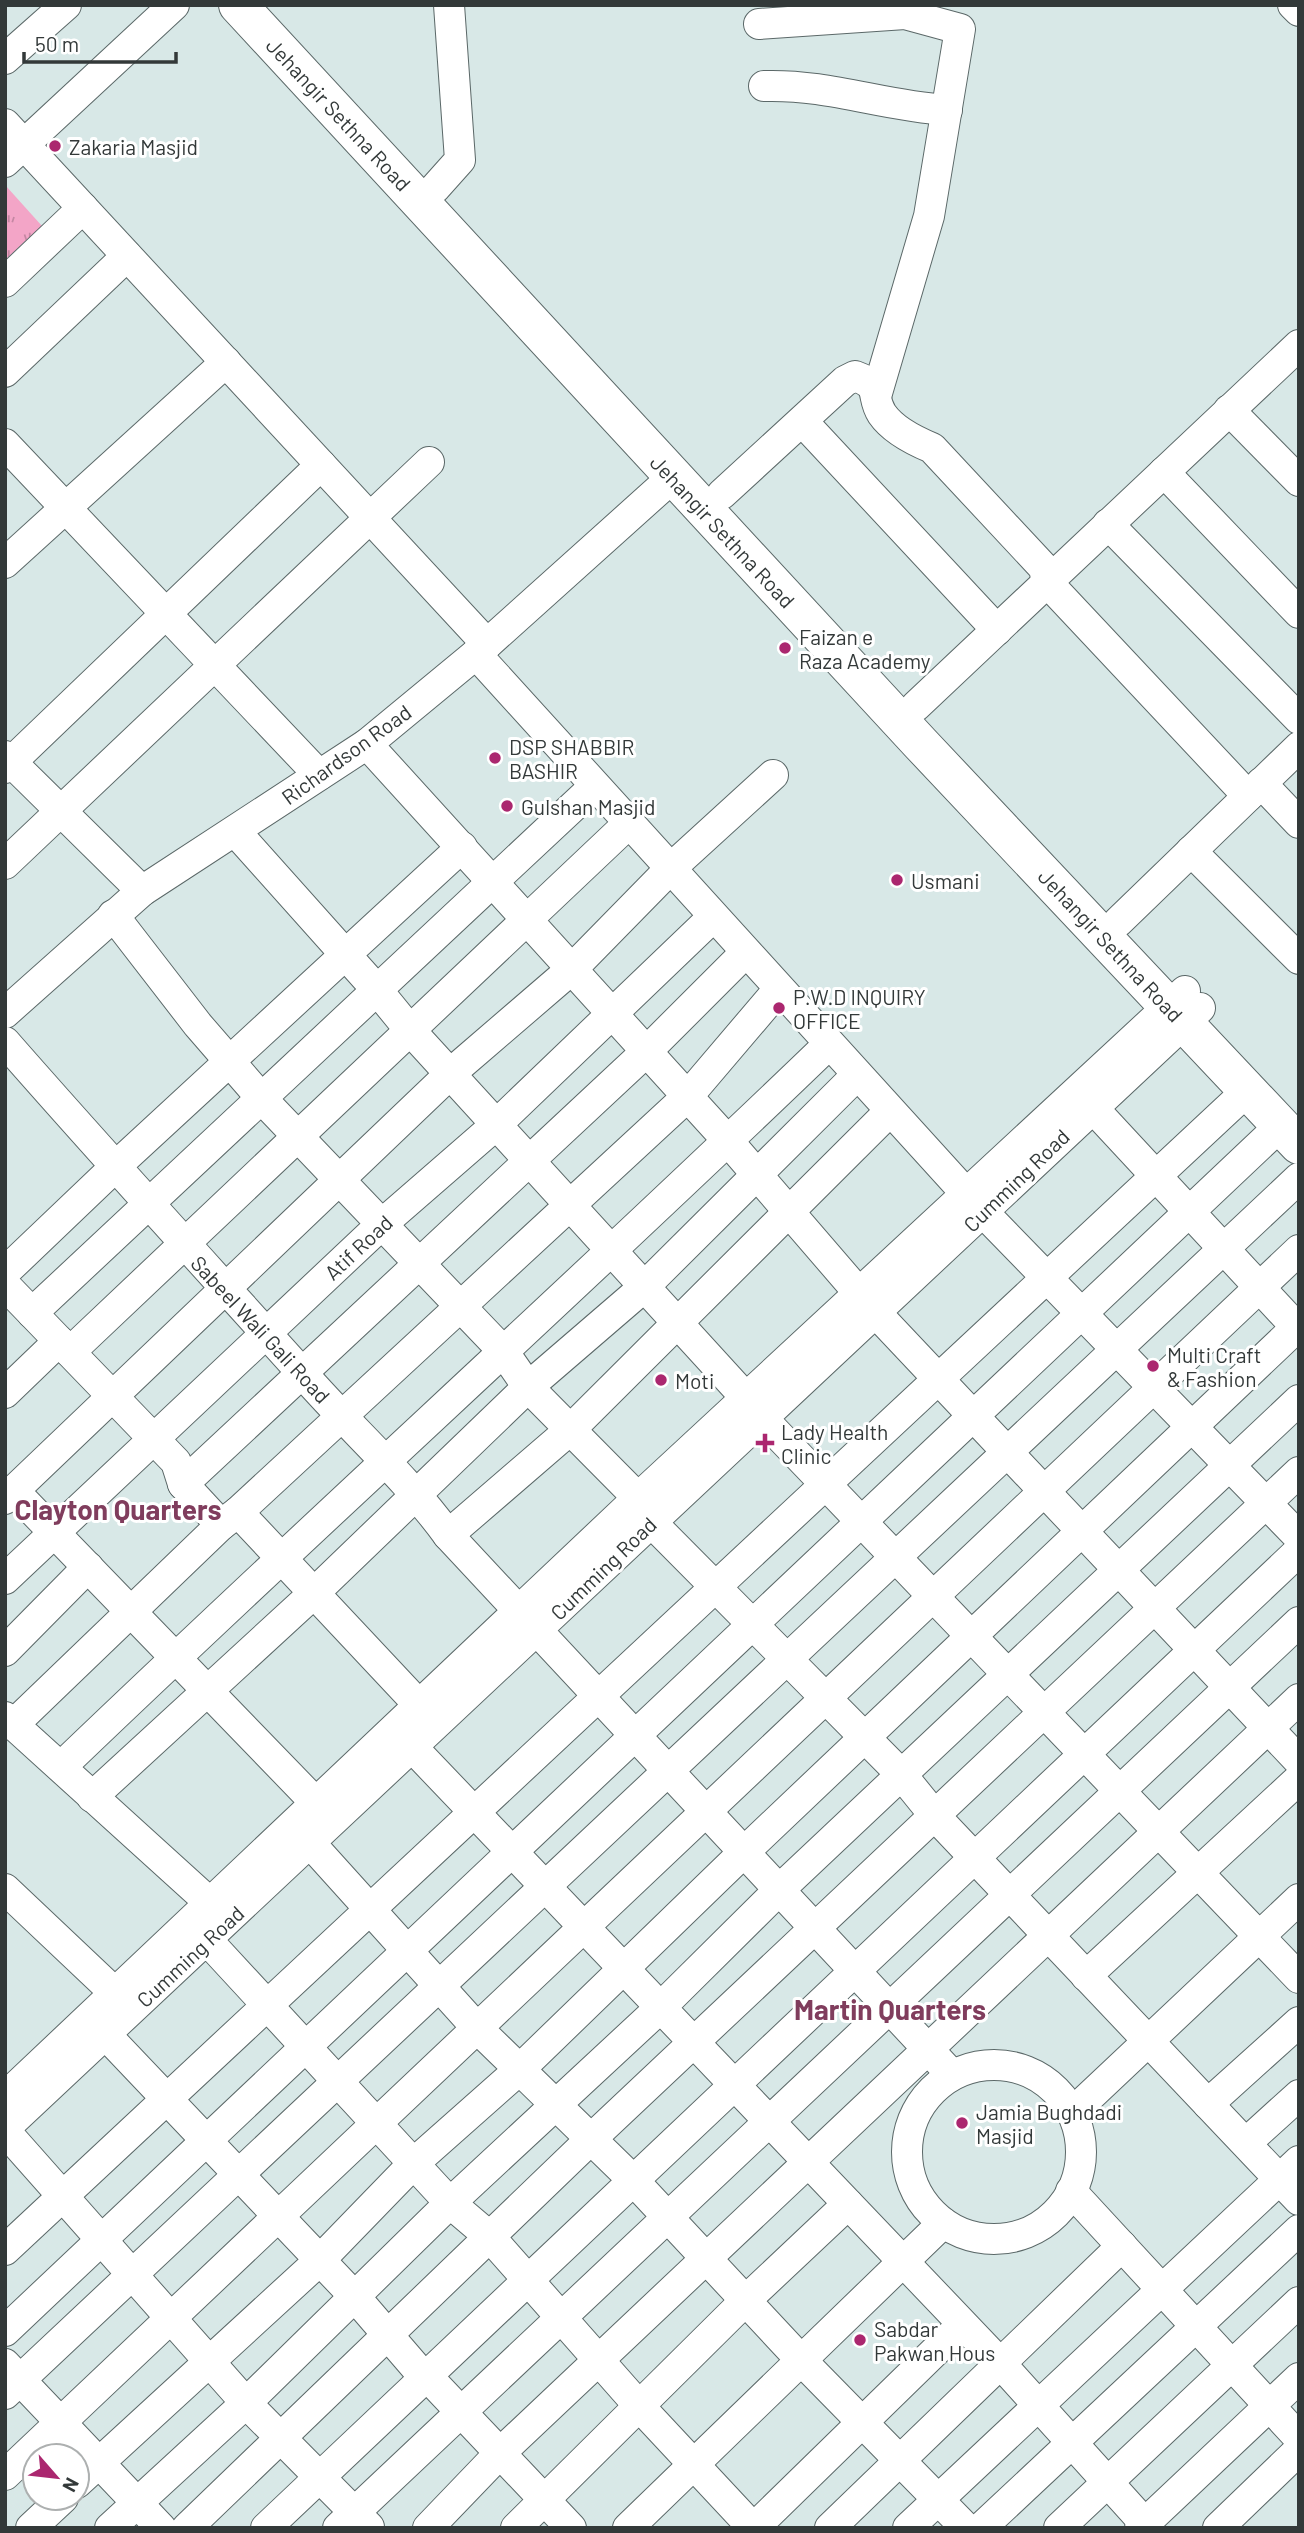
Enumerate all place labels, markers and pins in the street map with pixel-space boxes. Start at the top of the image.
place label: Zakaria Masjid [69,134,198,159]
marker: Zakaria Masjid [47,138,63,154]
place label: Faizan e Raza Academy [799,624,931,673]
marker: Faizan e Raza Academy [777,640,793,656]
place label: DSP SHABBIR BASHIR [509,734,634,783]
marker: DSP SHABBIR BASHIR [487,750,503,766]
place label: Gulshan Masjid [521,794,655,819]
marker: Gulshan Masjid [499,798,515,814]
place label: Usmani [911,868,979,893]
marker: Usmani [889,872,905,888]
place label: P.W.D INQUIRY OFFICE [793,984,926,1033]
marker: P.W.D INQUIRY OFFICE [771,1000,787,1016]
place label: Multi Craft & Fashion [1167,1342,1261,1391]
marker: Multi Craft & Fashion [1145,1358,1161,1374]
place label: Moti [675,1368,714,1393]
marker: Moti [653,1372,669,1388]
place label: Lady Health Clinic [781,1419,888,1468]
marker: Lady Health Clinic [755,1433,775,1453]
place label: Jamia Bughdadi Masjid [976,2099,1122,2148]
marker: Jamia Bughdadi Masjid [954,2115,970,2131]
place label: Sabdar Pakwan Hous [874,2316,995,2365]
marker: Sabdar Pakwan Hous [852,2332,868,2348]

